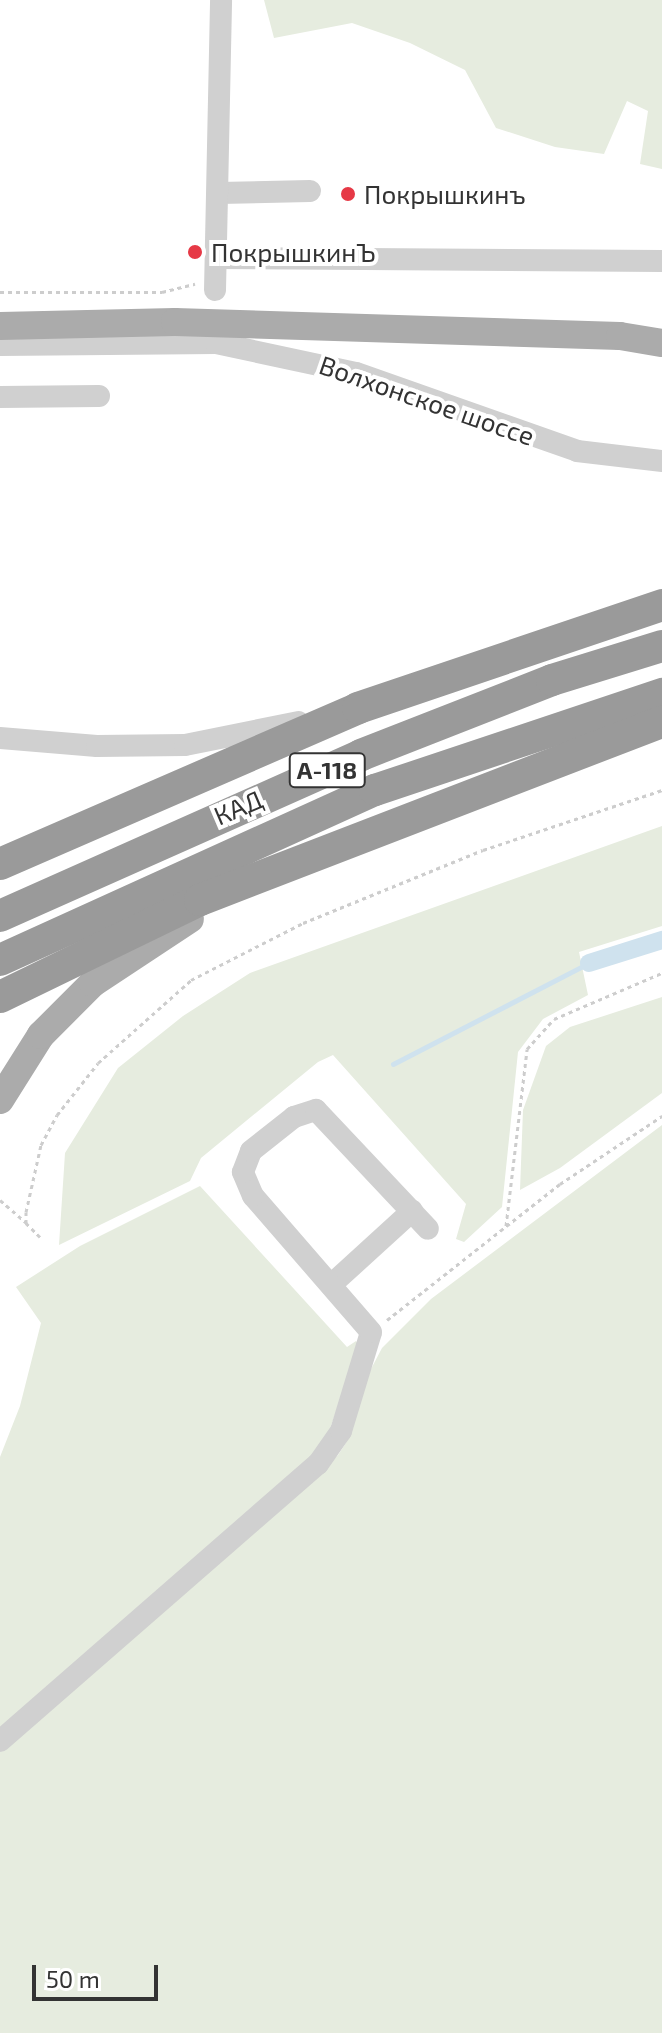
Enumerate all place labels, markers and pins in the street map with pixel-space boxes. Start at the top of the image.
place label: Покрышкинъ [364,178,526,210]
marker: Покрышкинъ [339,185,357,203]
place label: ПокрышкинЪ [211,236,376,268]
marker: ПокрышкинЪ [186,243,204,261]

